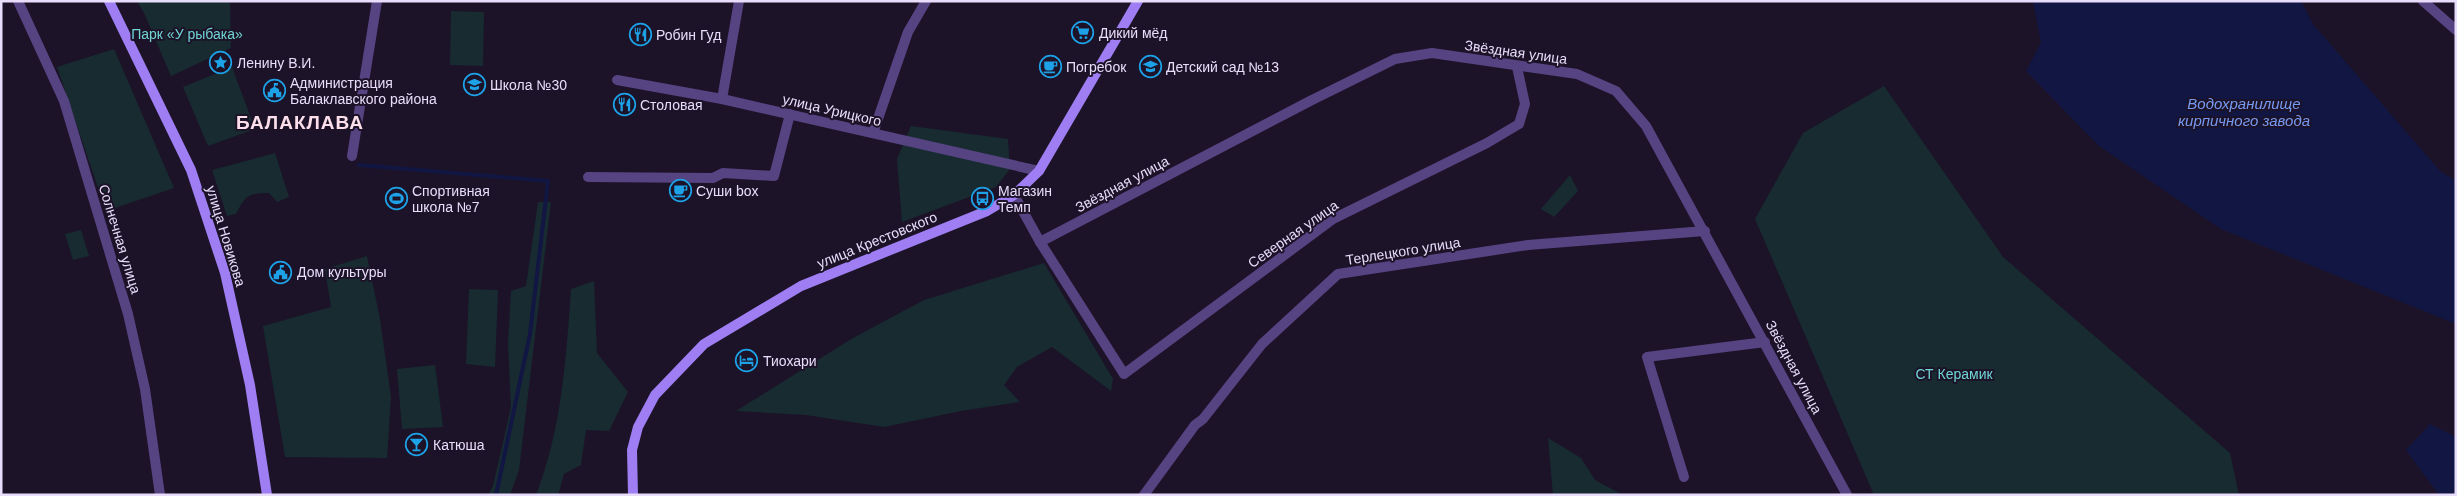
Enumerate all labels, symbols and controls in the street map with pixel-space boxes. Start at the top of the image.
supermarket icon: Дикий мёд [1071,21,1095,45]
restaurant icon: Робин Гуд [628,23,652,47]
place label: Дикий мёд [1099,25,1168,41]
park label: Парк «У рыбака» [131,26,243,42]
place label: Робин Гуд [656,27,721,43]
street label: Звёздная улица [1464,37,1569,67]
place icon: Ленину В.И. [209,51,233,75]
place label: Ленину В.И. [237,55,315,71]
cafe icon: Погребок [1038,55,1062,79]
school or university icon: Детский сад №13 [1138,55,1162,79]
place label: Погребок [1066,59,1127,75]
place label: Детский сад №13 [1166,59,1279,75]
school or university icon: Школа №30 [462,73,486,97]
place label: Администрация Балаклавского района [290,75,437,107]
place label: Школа №30 [490,77,567,93]
public building icon: Администрация Балаклавского района [262,79,286,103]
street label: улица Урицкого [781,91,883,129]
restaurant icon: Столовая [612,93,636,117]
water label: Водохранилище кирпичного завода [2178,95,2310,129]
place label: Столовая [640,97,703,113]
district label: БАЛАКЛАВА [236,112,364,133]
street label: Звёздная улица [1073,153,1172,215]
cafe icon: Суши box [668,179,692,203]
street label: Солнечная улица [96,182,144,296]
place label: Спортивная школа №7 [412,183,490,215]
place label: Суши box [696,183,759,199]
place label: Магазин Темп [998,183,1052,215]
street label: улица Новикова [203,184,249,289]
sports icon: Спортивная школа №7 [384,187,408,211]
bus stop icon: Магазин Темп [970,187,994,211]
street label: Северная улица [1245,197,1341,271]
street label: улица Крестовского [815,209,940,271]
street label: Терлецкого улица [1345,234,1462,268]
public building icon: Дом культуры [269,260,293,284]
place label: Дом культуры [297,264,387,280]
street label: Звёздная улица [1763,318,1825,417]
hotel icon: Тиохари [735,349,759,373]
place label: Тиохари [763,353,817,369]
park label: СТ Керамик [1915,366,1993,382]
bar icon: Катюша [405,433,429,457]
place label: Катюша [433,437,485,453]

